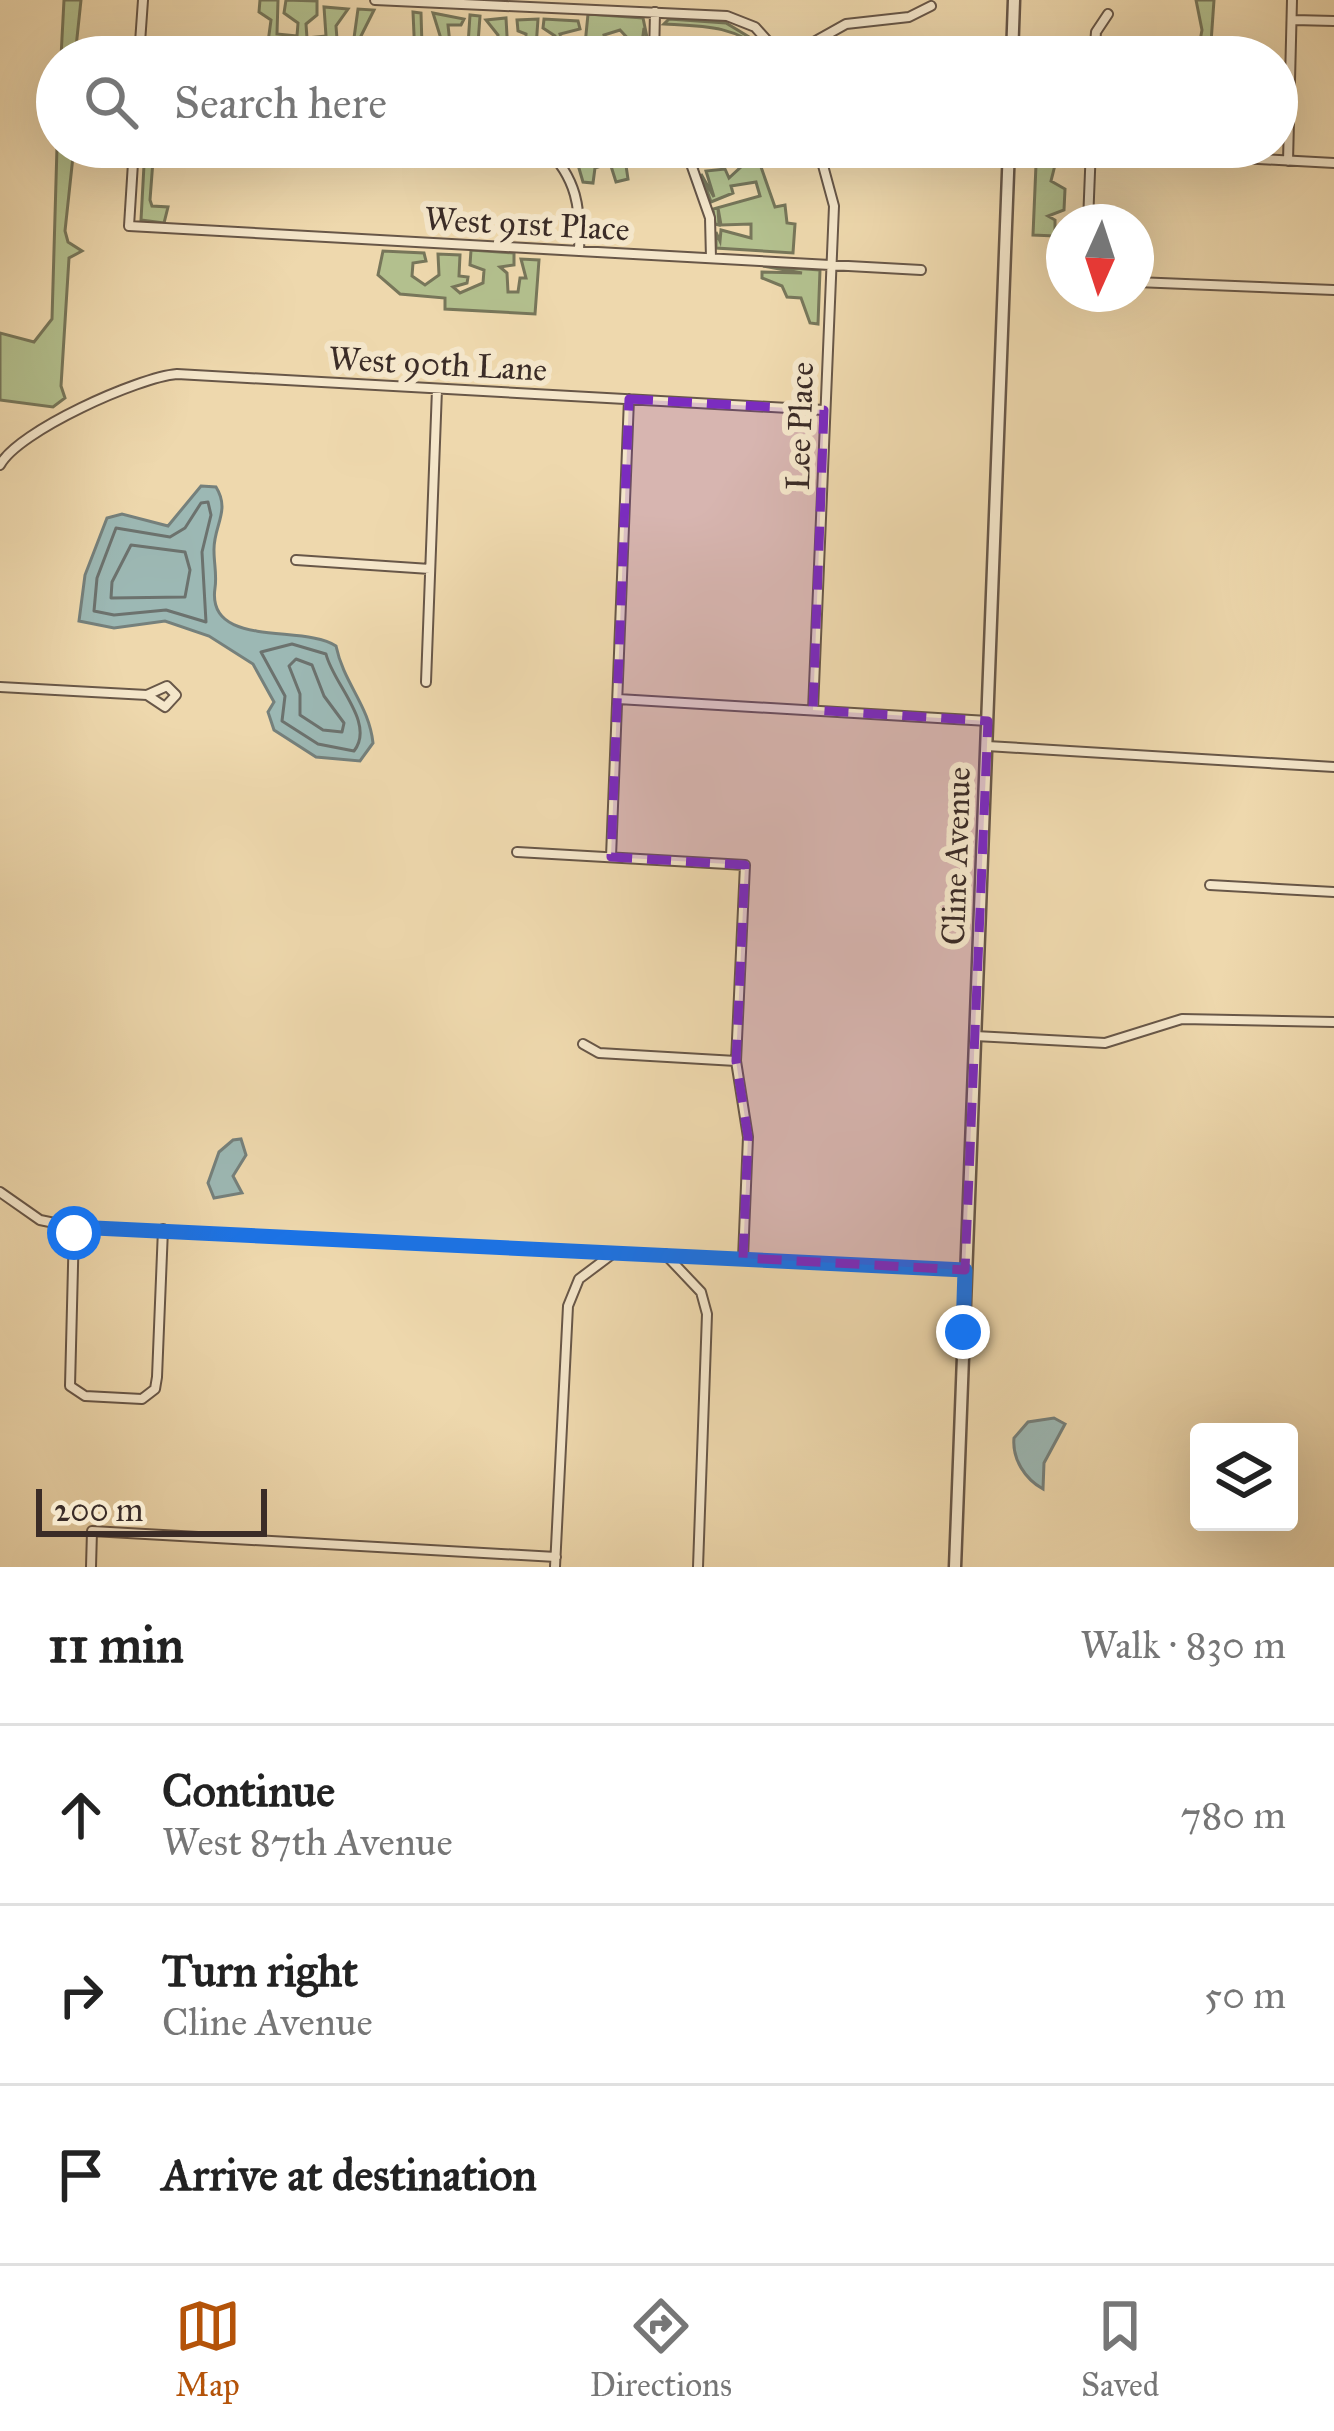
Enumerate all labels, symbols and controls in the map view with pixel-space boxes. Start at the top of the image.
search box [36,36,1298,168]
icon: search [78,69,144,135]
text: Search here [174,75,387,130]
street label: West 91st Place [423,199,631,250]
north arrow [1046,204,1154,312]
street label: West 90th Lane [328,338,548,391]
street label: Lee Place [778,361,822,491]
street label: Cline Avenue [933,766,979,946]
route start [47,1206,101,1260]
route end [936,1305,990,1359]
map controls [1190,1423,1298,1531]
button: layers [1190,1423,1298,1531]
scale bar [36,1483,267,1536]
text: 200 m [54,1490,144,1530]
text: 11 min [48,1614,184,1676]
text: Walk · 830 m [1080,1621,1286,1669]
text: Continue [162,1763,335,1818]
icon: ahead [48,1782,114,1848]
text: 780 m [1181,1791,1286,1839]
text: West 87th Avenue [162,1818,453,1866]
text: Turn right [162,1943,358,1998]
icon: right [48,1962,114,2028]
text: 50 m [1204,1971,1286,2019]
text: Cline Avenue [162,1998,373,2046]
icon: arrive [48,2142,114,2208]
text: Arrive at destination [162,2147,537,2202]
tab: Map [175,2293,241,2405]
tab: Directions [590,2293,732,2405]
tab: Saved [1081,2293,1159,2405]

